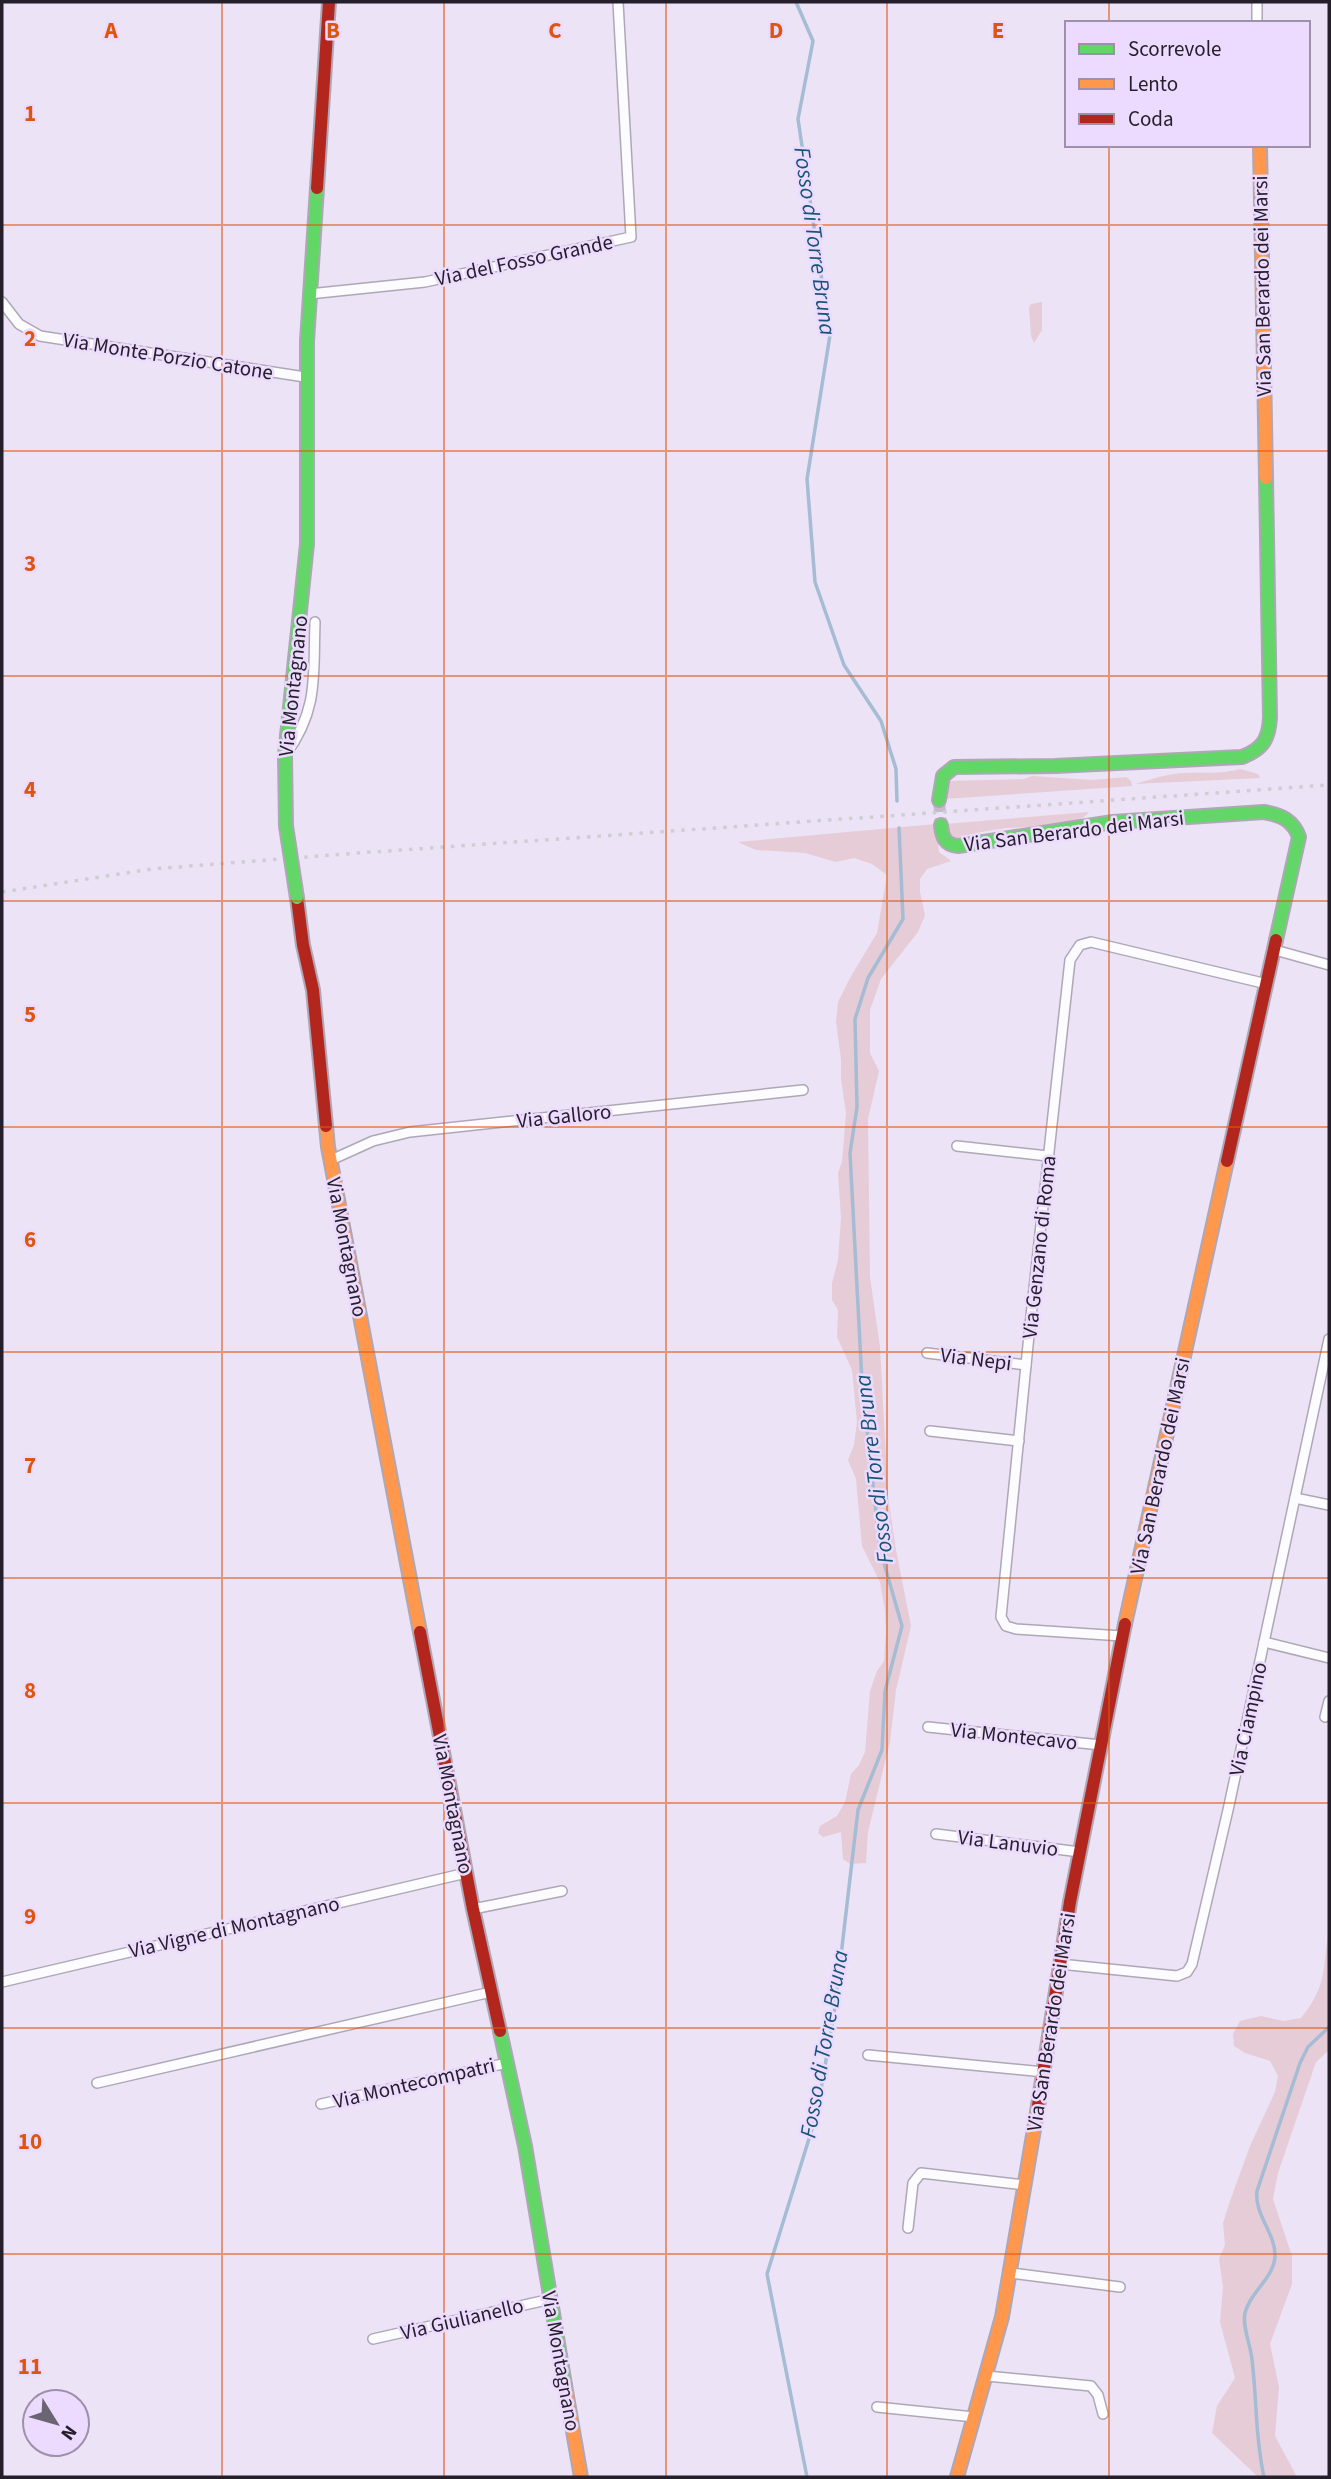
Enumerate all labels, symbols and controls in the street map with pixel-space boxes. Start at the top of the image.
text: A [103,14,118,47]
text: B [326,14,340,47]
text: C [548,14,562,47]
text: D [769,14,783,47]
text: E [992,14,1004,47]
legend [1065,21,1310,147]
text: Scorrevole [1128,34,1222,64]
text: Lento [1128,69,1178,99]
text: 1 [24,97,36,130]
text: Coda [1128,104,1174,134]
water label: Fosso di Torre Bruna [785,145,845,337]
street label: Via San Berardo dei Marsi [1245,175,1279,397]
street label: Via del Fosso Grande [432,227,616,293]
text: 2 [24,322,36,355]
street label: Via Monte Porzio Catone [61,325,275,387]
text: 3 [24,547,36,580]
street label: Via Montagnano [271,614,315,758]
text: 4 [24,773,36,806]
street label: Via San Berardo dei Marsi [962,803,1186,859]
text: 5 [24,998,36,1031]
street label: Via Galloro [515,1096,613,1136]
street label: Via Genzano di Roma [1014,1154,1064,1340]
street label: Via Montagnano [319,1175,375,1319]
text: 6 [24,1223,36,1256]
street label: Via Nepi [939,1340,1013,1378]
street label: Via San Berardo dei Marsi [1122,1355,1198,1577]
water label: Fosso di Torre Bruna [846,1373,902,1565]
text: 7 [24,1449,36,1482]
street label: Via Ciampino [1221,1659,1275,1779]
text: 8 [24,1674,36,1707]
street label: Via Montecavo [949,1714,1079,1758]
street label: Via Montagnano [425,1732,481,1876]
street label: Via Lanuvio [956,1822,1060,1864]
street label: Via Vigne di Montagnano [126,1888,342,1966]
text: 9 [24,1900,36,1933]
street label: Via San Berardo dei Marsi [1019,1910,1083,2134]
water label: Fosso di Torre Bruna [791,1948,857,2140]
street label: Via Montecompatri [330,2050,498,2116]
text: 10 [18,2125,42,2158]
street label: Via Montagnano [534,2289,588,2433]
street label: Via Giulianello [398,2290,526,2348]
text: 11 [18,2350,42,2383]
north arrow [21,2388,91,2458]
text: N [54,2419,83,2446]

